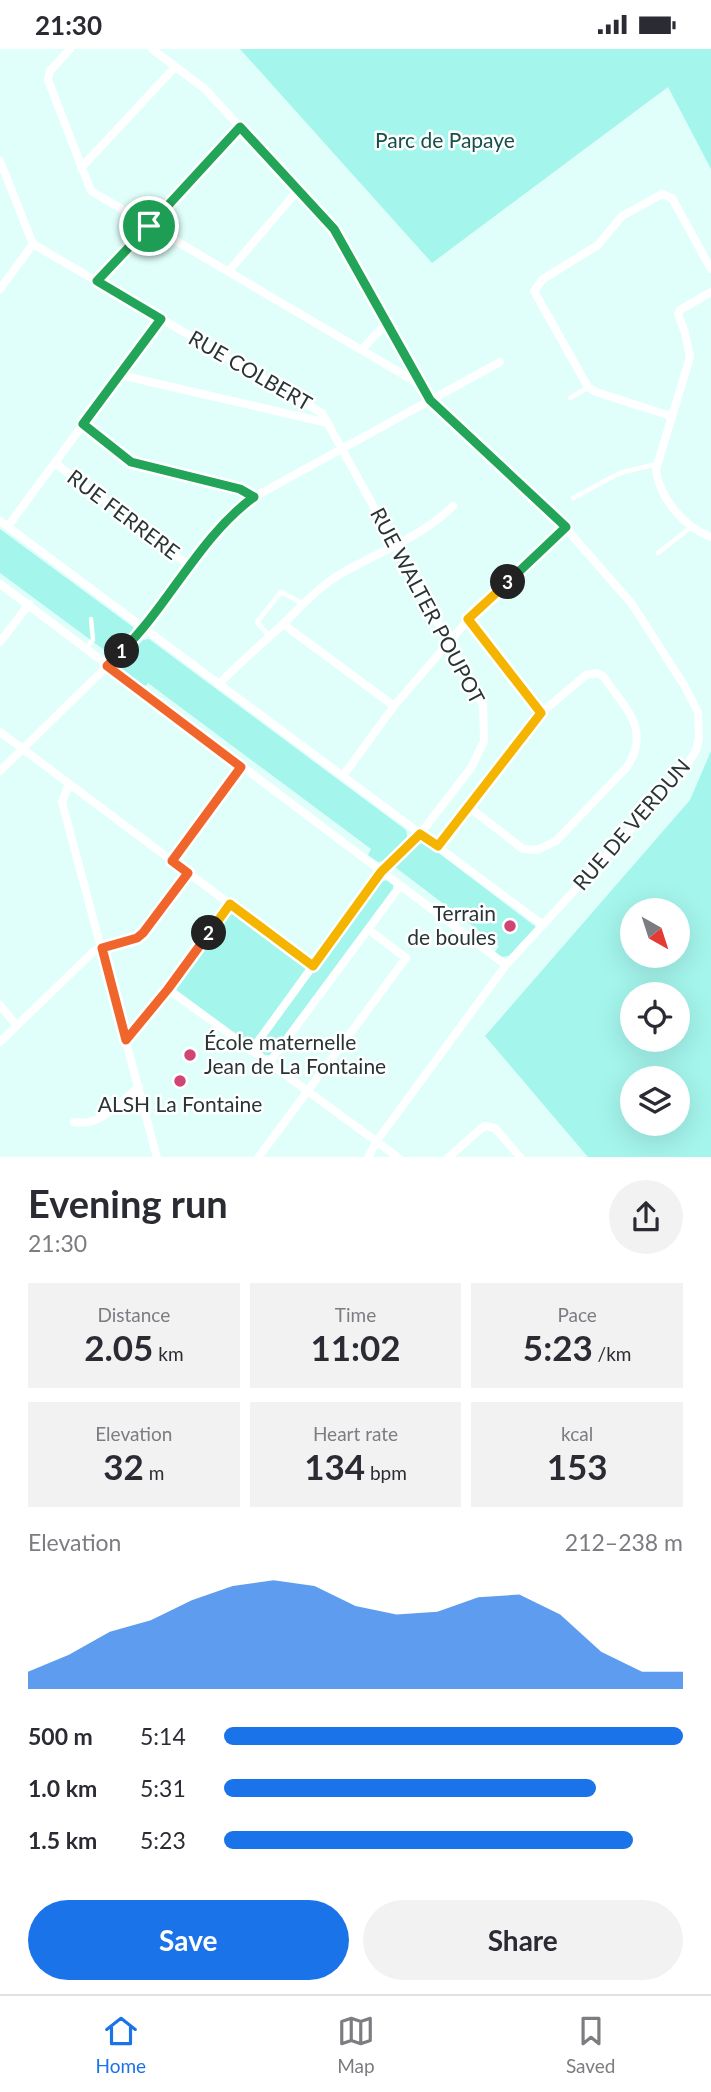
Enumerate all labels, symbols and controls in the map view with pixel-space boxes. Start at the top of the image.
text: 21:30 [35,9,102,41]
park label: Parc de Papaye [375,127,515,152]
pin [119,196,179,256]
icon: arrive [130,207,168,245]
street label: RUE COLBERT [185,324,317,415]
street label: RUE FERRERE [63,464,185,564]
street label: RUE WALTER POUPOT [366,503,491,708]
pin: 3 [490,565,526,599]
text: 3 [502,570,513,593]
pin: 1 [104,633,140,669]
text: 1 [116,639,127,662]
street label: RUE DE VERDUN [567,753,695,895]
north arrow [620,898,690,968]
map controls [620,898,690,1136]
place label: Terrain de boules [407,900,496,949]
pin: 2 [192,915,227,951]
marker: Terrain de boules [502,918,518,934]
text: 2 [203,921,214,944]
button: locate [620,982,690,1052]
place label: École maternelle Jean de La Fontaine [204,1029,386,1078]
marker: École maternelle Jean de La Fontaine [182,1047,198,1063]
button: layers [620,1066,690,1136]
marker: ALSH La Fontaine [172,1073,188,1089]
place label: ALSH La Fontaine [98,1091,262,1116]
text: Evening run [28,1180,228,1226]
button: share [609,1180,683,1254]
text: 21:30 [28,1229,87,1257]
text: Distance [97,1303,170,1326]
text: Time [335,1303,376,1326]
text: Pace [557,1303,597,1326]
text: 2.05 [84,1326,153,1368]
text: 11:02 [310,1326,401,1368]
text: 5:23 [523,1326,593,1368]
text: km [153,1342,184,1365]
text: /km [593,1342,631,1365]
text: Elevation [95,1422,172,1445]
text: Heart rate [313,1422,398,1445]
text: kcal [561,1422,593,1445]
text: 32 [103,1445,144,1487]
text: 134 [304,1445,365,1487]
text: 153 [547,1445,608,1487]
text: m [144,1461,164,1484]
text: bpm [365,1461,407,1484]
text: Elevation [28,1528,121,1556]
text: 212–238 m [565,1528,683,1556]
text: 500 m [28,1722,93,1750]
text: 5:14 [140,1722,186,1750]
text: 1.0 km [28,1774,97,1802]
text: 5:31 [140,1774,186,1802]
text: 1.5 km [28,1826,97,1854]
text: 5:23 [140,1826,186,1854]
button: Save [28,1900,349,1980]
button: Share [363,1900,683,1980]
tab: Home [95,2012,146,2077]
tab: Map [337,2012,375,2077]
tab: Saved [566,2012,616,2077]

